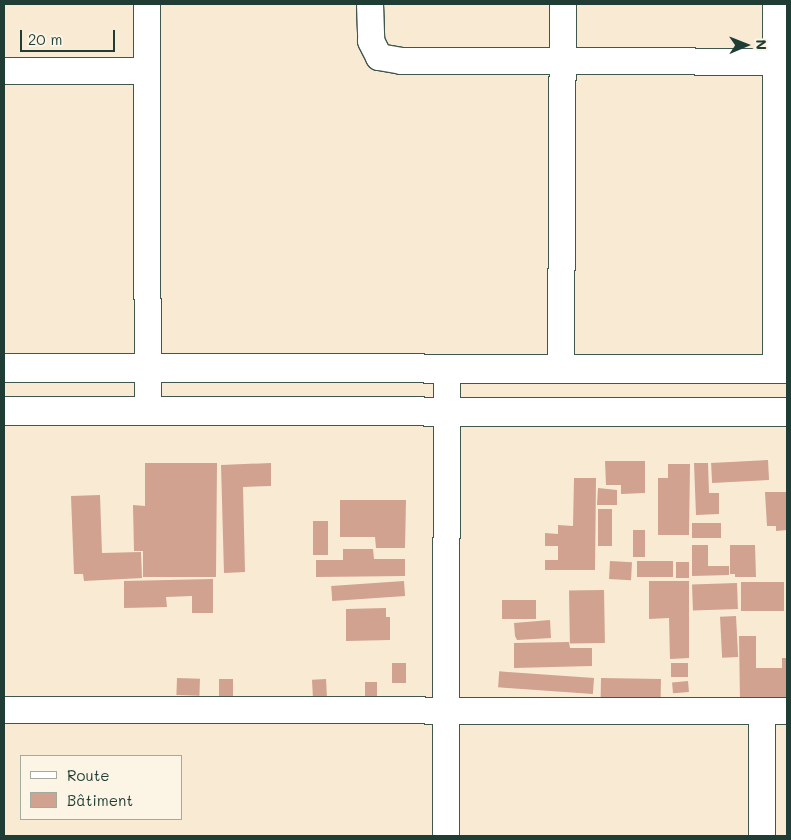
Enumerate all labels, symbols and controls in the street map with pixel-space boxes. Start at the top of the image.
scale bar [22,20,118,52]
north arrow [721,20,771,70]
text: 20 m [28,29,62,49]
text: N [752,39,771,50]
legend [20,755,182,820]
text: Route [67,765,110,785]
text: Bâtiment [67,790,133,810]

